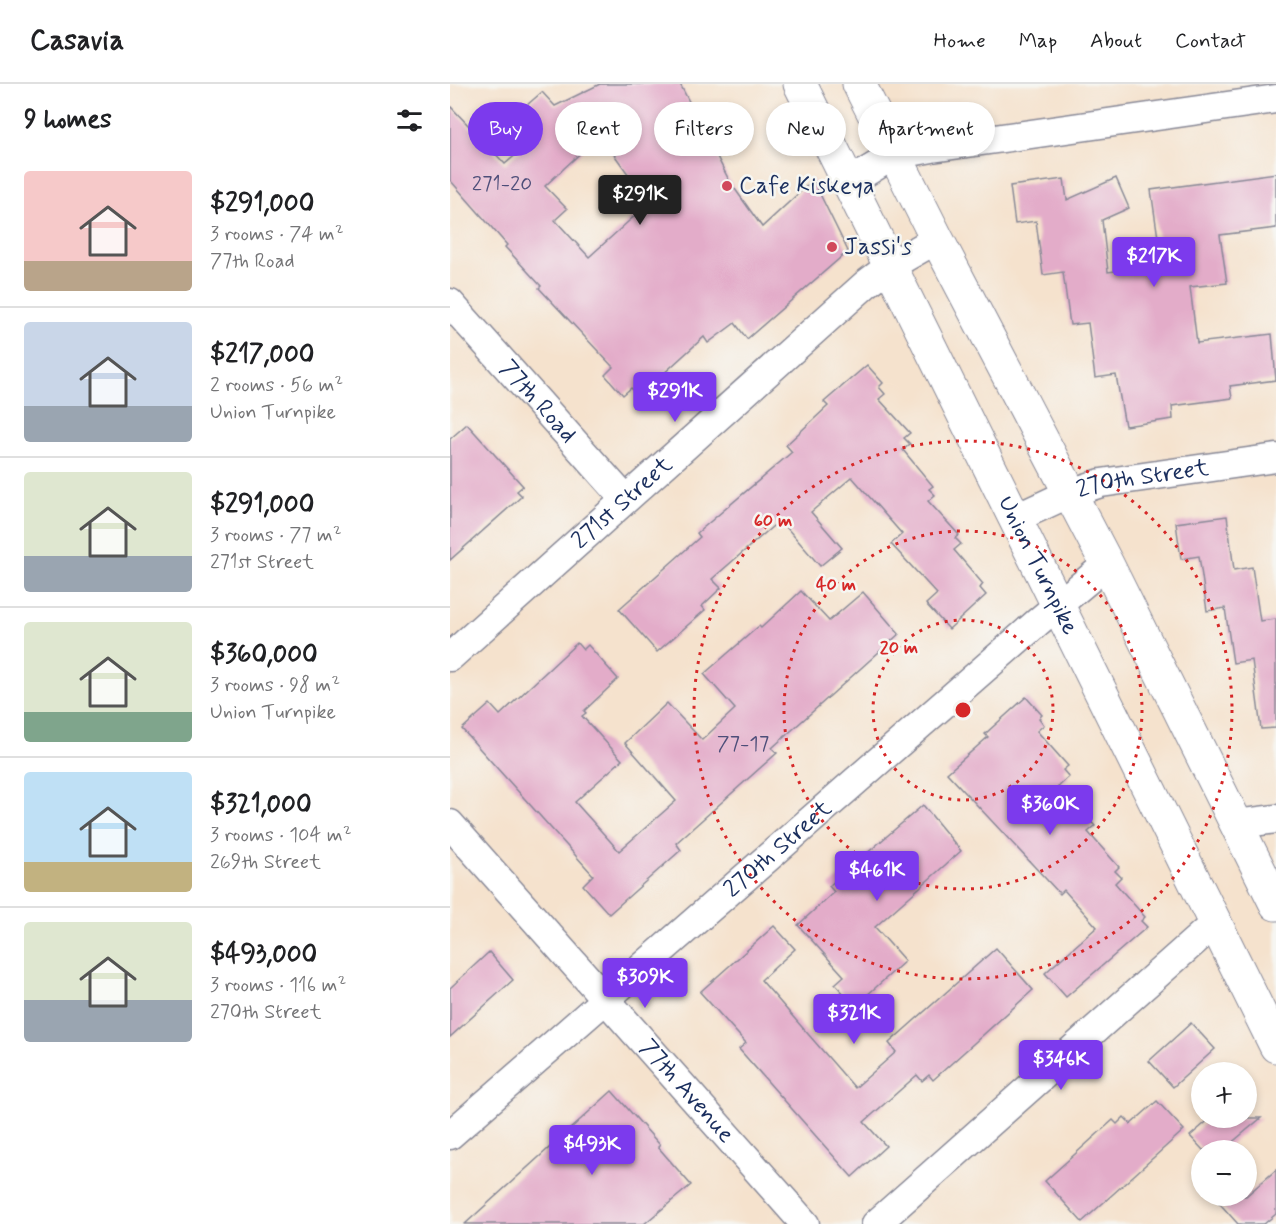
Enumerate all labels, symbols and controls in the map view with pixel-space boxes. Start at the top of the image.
text: Casavia [30,23,124,60]
text: Home [934,27,986,55]
text: Map [1019,27,1057,55]
text: About [1090,27,1142,55]
text: Contact [1175,27,1246,55]
chip: Buy [468,102,543,156]
chip: Rent [555,102,642,156]
chip: Filters [654,102,754,156]
chip: New [766,102,846,156]
chip: Apartment [858,102,995,156]
text: 9 homes [24,103,112,137]
icon: filters [393,104,426,137]
house number: 271-20 [472,170,532,198]
place label: Cafe Kiskeya [739,171,874,202]
pin: $291K [598,175,682,226]
marker: Cafe Kiskeya [720,179,734,193]
text: $291K [612,181,668,208]
text: $291,000 [210,187,314,221]
icon: home [72,195,144,267]
text: 3 rooms · 74 m² [210,221,344,248]
place label: Jassi's [844,232,912,263]
pin: $217K [1112,237,1196,288]
marker: Jassi's [825,240,839,254]
text: $217K [1126,243,1182,270]
text: 77th Road [210,248,295,275]
text: $217,000 [210,338,314,372]
icon: home [72,346,144,418]
street label: 77th Road [493,353,583,450]
text: 2 rooms · 56 m² [210,372,343,399]
pin: $291K [633,372,717,423]
text: $291K [647,378,703,405]
text: Union Turnpike [210,399,336,426]
street label: 271st Street [565,450,679,556]
street label: 270th Street [1072,452,1211,505]
text: $291,000 [210,488,314,522]
street label: Union Turnpike [991,491,1086,640]
icon: home [72,496,144,568]
text: 60 m [754,509,792,533]
text: 3 rooms · 77 m² [210,522,342,549]
text: 271st Street [210,549,314,576]
text: 40 m [816,573,856,597]
text: 20 m [880,636,918,660]
text: $360,000 [210,638,318,672]
icon: home [72,646,144,718]
text: 3 rooms · 98 m² [210,672,340,699]
text: Union Turnpike [210,699,336,726]
centre of rings [953,700,973,720]
house number: 77-17 [717,730,769,758]
pin: $360K [1008,785,1092,836]
text: $321,000 [210,788,312,822]
text: $360K [1021,791,1079,818]
street label: 270th Street [717,793,838,905]
icon: home [72,796,144,868]
text: 3 rooms · 104 m² [210,822,352,849]
text: 269th Street [210,849,321,876]
pin: $461K [835,851,919,902]
text: $461K [849,857,905,884]
text: $493,000 [210,938,317,972]
icon: home [72,946,144,1018]
pin: $309K [603,958,687,1009]
text: $309K [617,964,673,991]
text: 3 rooms · 116 m² [210,972,346,999]
pin: $321K [812,994,896,1045]
text: 270th Street [210,999,321,1026]
text: $321K [827,1000,881,1027]
street label: 77th Avenue [633,1033,741,1150]
pin: $346K [1019,1040,1103,1091]
text: $346K [1033,1046,1089,1073]
map controls [1191,1062,1257,1206]
button: + [1191,1062,1257,1128]
pin: $493K [550,1125,634,1176]
text: $493K [563,1131,621,1158]
button: − [1191,1140,1257,1206]

